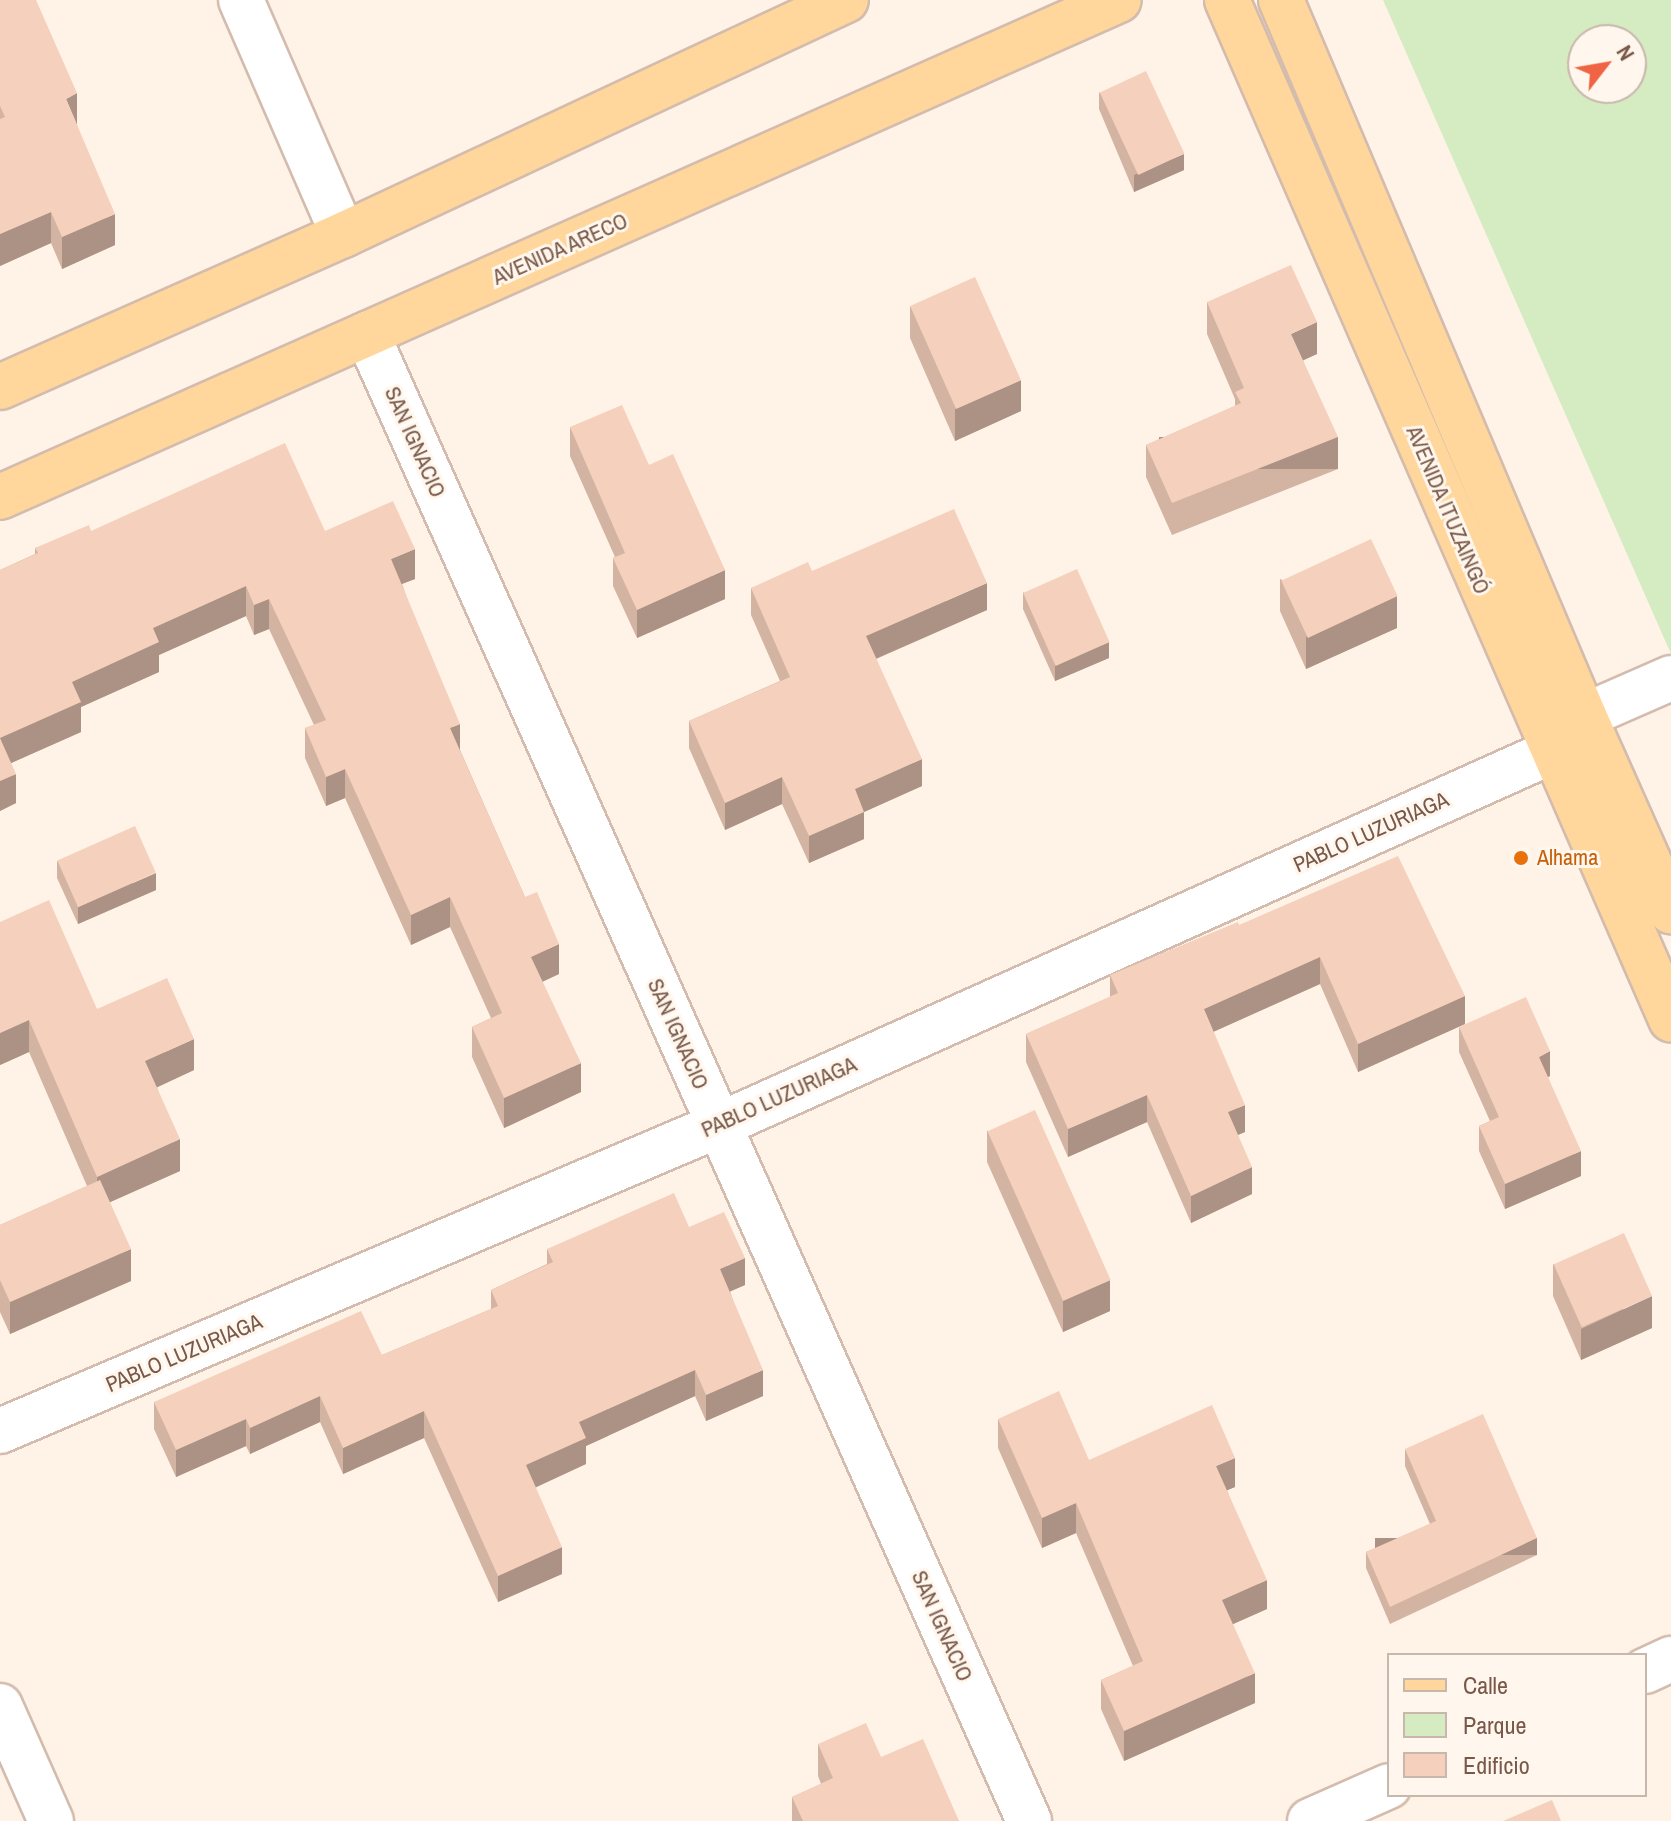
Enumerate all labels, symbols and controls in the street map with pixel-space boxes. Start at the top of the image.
north arrow [1567,24,1647,104]
text: N [1610,39,1642,66]
street label: AVENIDA ARECO [487,207,633,291]
street label: SAN IGNACIO [379,383,451,501]
street label: AVENIDA ITUZAINGÓ [1400,421,1496,599]
street label: PABLO LUZURIAGA [1289,786,1453,878]
place label: Alhama [1537,845,1598,871]
marker: Alhama [1512,849,1530,867]
street label: SAN IGNACIO [642,975,714,1093]
street label: PABLO LUZURIAGA [697,1051,861,1143]
street label: PABLO LUZURIAGA [102,1308,266,1398]
street label: SAN IGNACIO [906,1567,978,1685]
legend [1387,1653,1647,1797]
text: Calle [1463,1669,1508,1701]
text: Parque [1463,1709,1526,1741]
text: Edificio [1463,1749,1530,1781]

